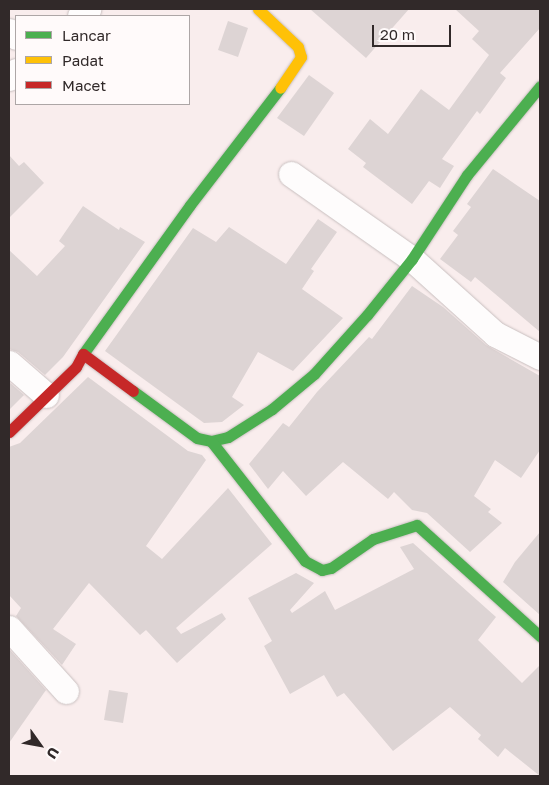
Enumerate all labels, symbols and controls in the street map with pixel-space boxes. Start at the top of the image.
legend [15,15,190,105]
scale bar [374,15,453,47]
text: 20 m [380,25,415,43]
text: Lancar [62,26,111,44]
text: Padat [62,51,104,69]
text: Macet [62,76,106,94]
north arrow [15,720,65,770]
text: U [43,744,63,762]

